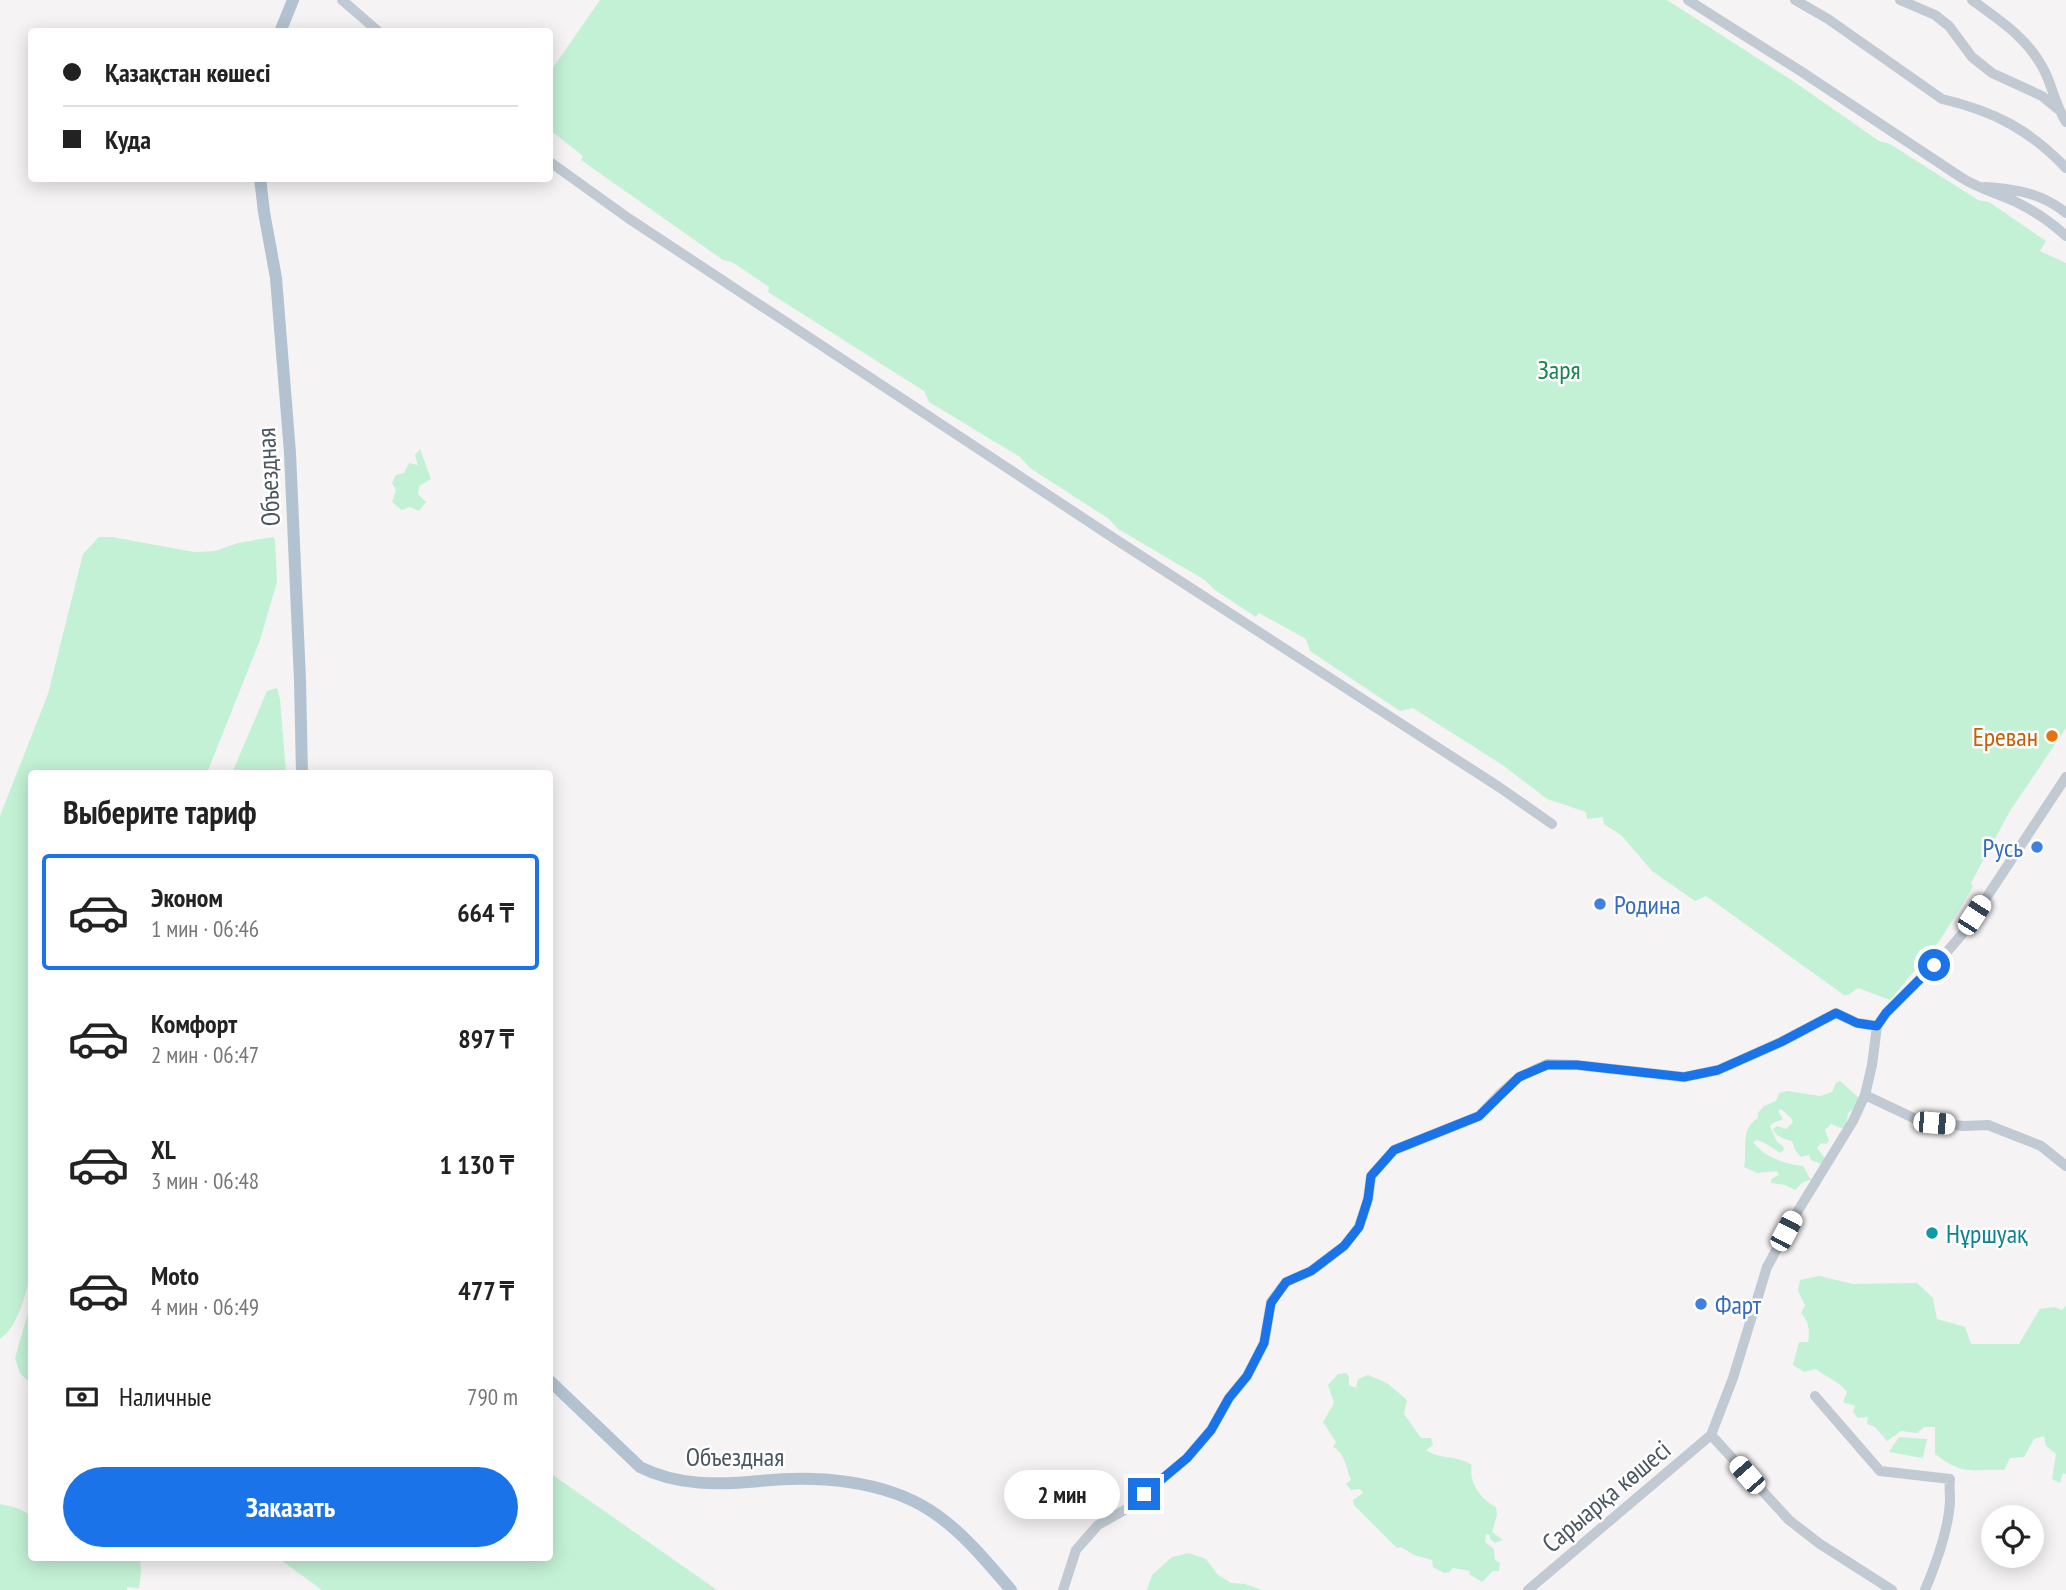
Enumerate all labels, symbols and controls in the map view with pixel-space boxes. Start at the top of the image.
text: Қазақстан көшесі [105,56,271,89]
text: Куда [105,123,151,156]
park label: Заря [1537,353,1581,386]
street label: Объездная [249,427,287,527]
place label: Ереван [1973,720,2038,753]
marker: Ереван [2044,728,2060,744]
text: Выберите тариф [63,791,257,833]
place label: Русь [1983,831,2023,864]
marker: Русь [2029,839,2045,855]
icon: car [67,881,130,944]
text: Эконом [151,881,223,914]
place label: Родина [1614,888,1681,921]
car [1954,892,1995,938]
text: 664 ₸ [457,896,514,929]
marker: Родина [1592,896,1608,912]
text: 1 мин · 06:46 [151,914,259,943]
route start [1918,949,1950,981]
icon: car [67,1007,130,1070]
text: Комфорт [151,1007,237,1040]
text: 897 ₸ [458,1022,514,1055]
text: 2 мин · 06:47 [151,1040,259,1069]
car [1913,1111,1956,1135]
icon: car [67,1133,130,1196]
text: XL [151,1133,176,1166]
text: 1 130 ₸ [439,1148,514,1181]
text: 3 мин · 06:48 [151,1166,259,1195]
car [1767,1208,1806,1254]
place label: Нұршуақ [1946,1217,2028,1250]
marker: Нұршуақ [1924,1225,1940,1241]
icon: car [67,1259,130,1322]
text: Moto [151,1259,199,1292]
text: 477 ₸ [458,1274,514,1307]
place label: Фарт [1715,1288,1762,1321]
text: 4 мин · 06:49 [151,1292,259,1321]
marker: Фарт [1693,1296,1709,1312]
icon: cash [63,1378,101,1416]
text: Наличные [119,1380,212,1413]
text: 790 m [467,1382,518,1411]
street label: Сарыарқа көшесі [1535,1433,1677,1559]
street label: Объездная [686,1440,784,1473]
car [1726,1452,1769,1498]
button: Заказать [63,1467,518,1547]
callout: 2 мин [1004,1470,1120,1518]
route end [1128,1478,1160,1510]
text: 2 мин [1037,1480,1087,1509]
map controls [1981,1505,2044,1568]
button: locate [1981,1505,2044,1568]

